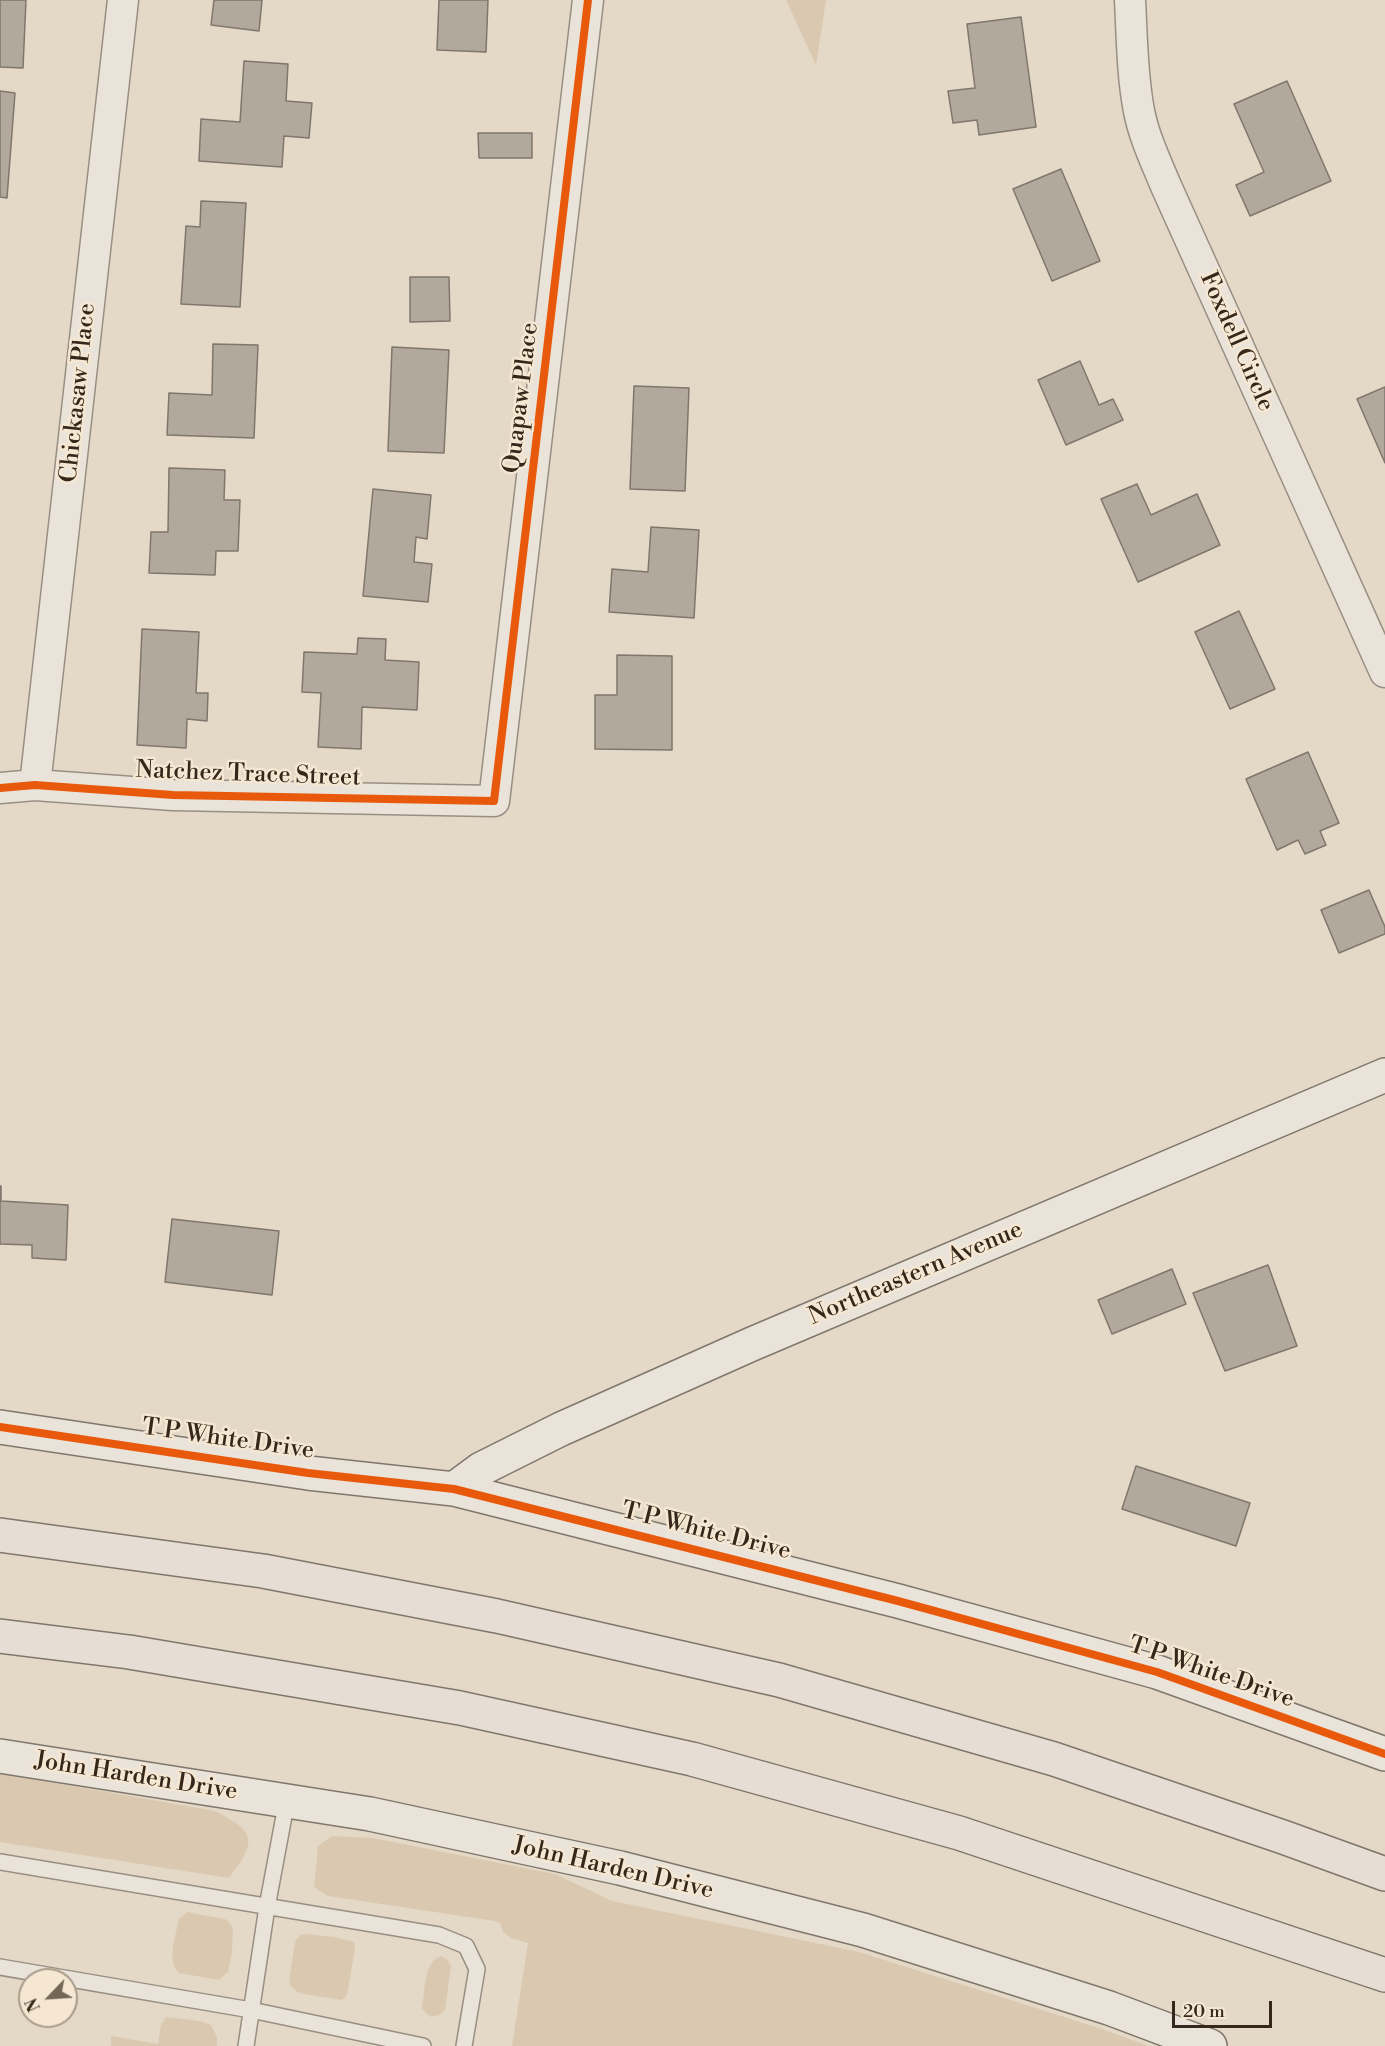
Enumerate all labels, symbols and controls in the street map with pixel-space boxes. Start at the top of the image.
street label: Foxdell Circle [1192,268,1280,416]
street label: Chickasaw Place [55,302,103,484]
street label: Quapaw Place [498,321,546,475]
street label: Natchez Trace Street [135,757,361,793]
street label: Northeastern Avenue [805,1216,1027,1332]
street label: T P White Drive [140,1414,316,1466]
street label: T P White Drive [618,1497,794,1567]
street label: T P White Drive [1124,1631,1298,1715]
street label: John Harden Drive [33,1747,239,1807]
street label: John Harden Drive [510,1832,716,1906]
north arrow [18,1968,78,2028]
scale bar [1175,1989,1276,2027]
text: N [22,1995,45,2015]
text: 20 m [1183,2000,1225,2023]

